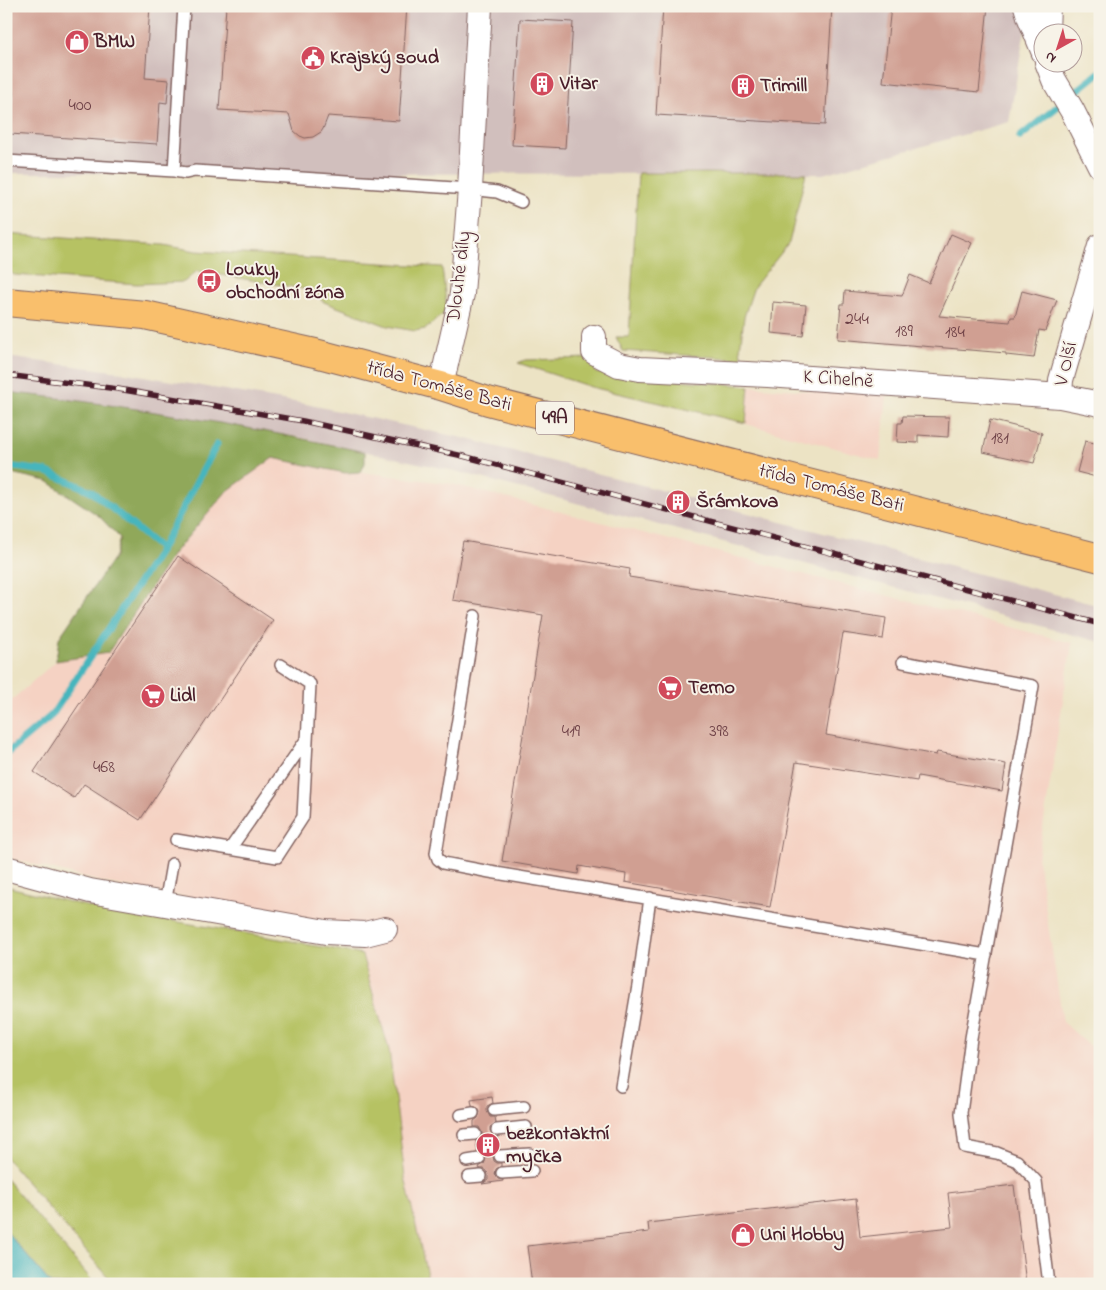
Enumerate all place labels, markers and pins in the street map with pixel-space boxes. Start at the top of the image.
place label: BMW [93,28,135,57]
shop icon: BMW [64,29,90,55]
place label: Krajský soud [330,44,440,74]
public building icon: Krajský soud [300,45,326,71]
place label: Vitar [559,70,599,99]
building icon: Vitar [529,71,555,97]
place label: Trimill [760,72,807,101]
building icon: Trimill [730,73,756,99]
place label: Louky, obchodní zóna [226,256,344,308]
bus stop icon: Louky, obchodní zóna [196,268,222,294]
place label: Šrámkova [696,488,779,517]
building icon: Šrámkova [665,489,691,515]
place label: Terno [688,674,735,703]
supermarket icon: Terno [657,675,683,701]
place label: Lidl [170,682,196,711]
supermarket icon: Lidl [140,683,166,709]
place label: bezkontaktní myčka [506,1120,610,1173]
building icon: bezkontaktní myčka [475,1132,501,1158]
place label: Uni Hobby [760,1221,844,1251]
shop icon: Uni Hobby [730,1222,756,1248]

